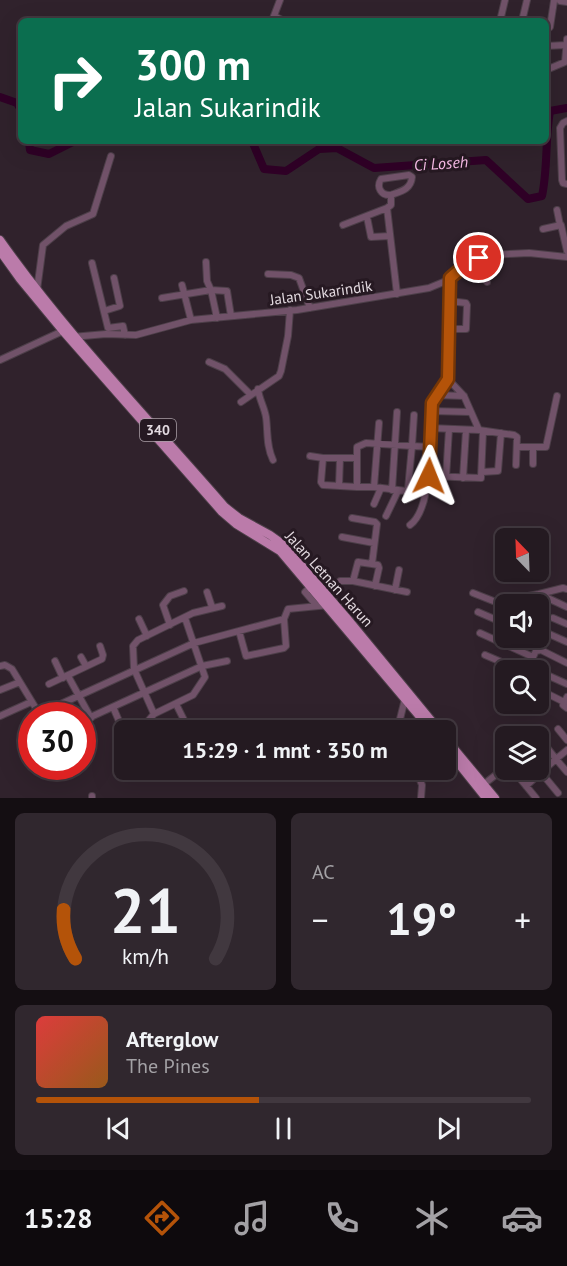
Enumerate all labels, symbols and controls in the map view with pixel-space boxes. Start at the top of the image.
text: 300 m [135,37,251,92]
icon: right [36,42,114,120]
text: Jalan Sukarindik [135,90,321,124]
water label: Ci Loseh [413,151,469,175]
pin [453,232,504,283]
icon: arrive [462,241,495,274]
street label: Jalan Sukarindik [268,276,374,309]
road number: 340 [140,419,176,441]
position arrow [397,444,461,508]
street label: Jalan Letnan Harun [281,526,377,630]
north arrow [495,528,549,582]
map controls [495,528,549,780]
button: sound [495,594,549,648]
button: search [495,660,549,714]
speed limit sign: 30 [18,702,96,780]
button: layers [495,726,549,780]
text: 15:29 · 1 mnt · 350 m [182,736,388,764]
text: AC [312,859,335,885]
text: 21 [110,869,181,950]
text: 19° [386,889,457,947]
text: − [312,898,329,941]
text: + [514,898,531,941]
text: km/h [122,942,169,970]
text: Afterglow [126,1025,218,1053]
text: The Pines [126,1053,210,1079]
icon: previous [102,1112,135,1145]
icon: pause [267,1112,300,1145]
icon: next [432,1112,465,1145]
icon: directions [141,1197,183,1239]
icon: music [231,1197,273,1239]
icon: phone [321,1197,363,1239]
icon: climate [411,1197,453,1239]
icon: car [501,1197,543,1239]
text: 15:28 [24,1201,93,1235]

